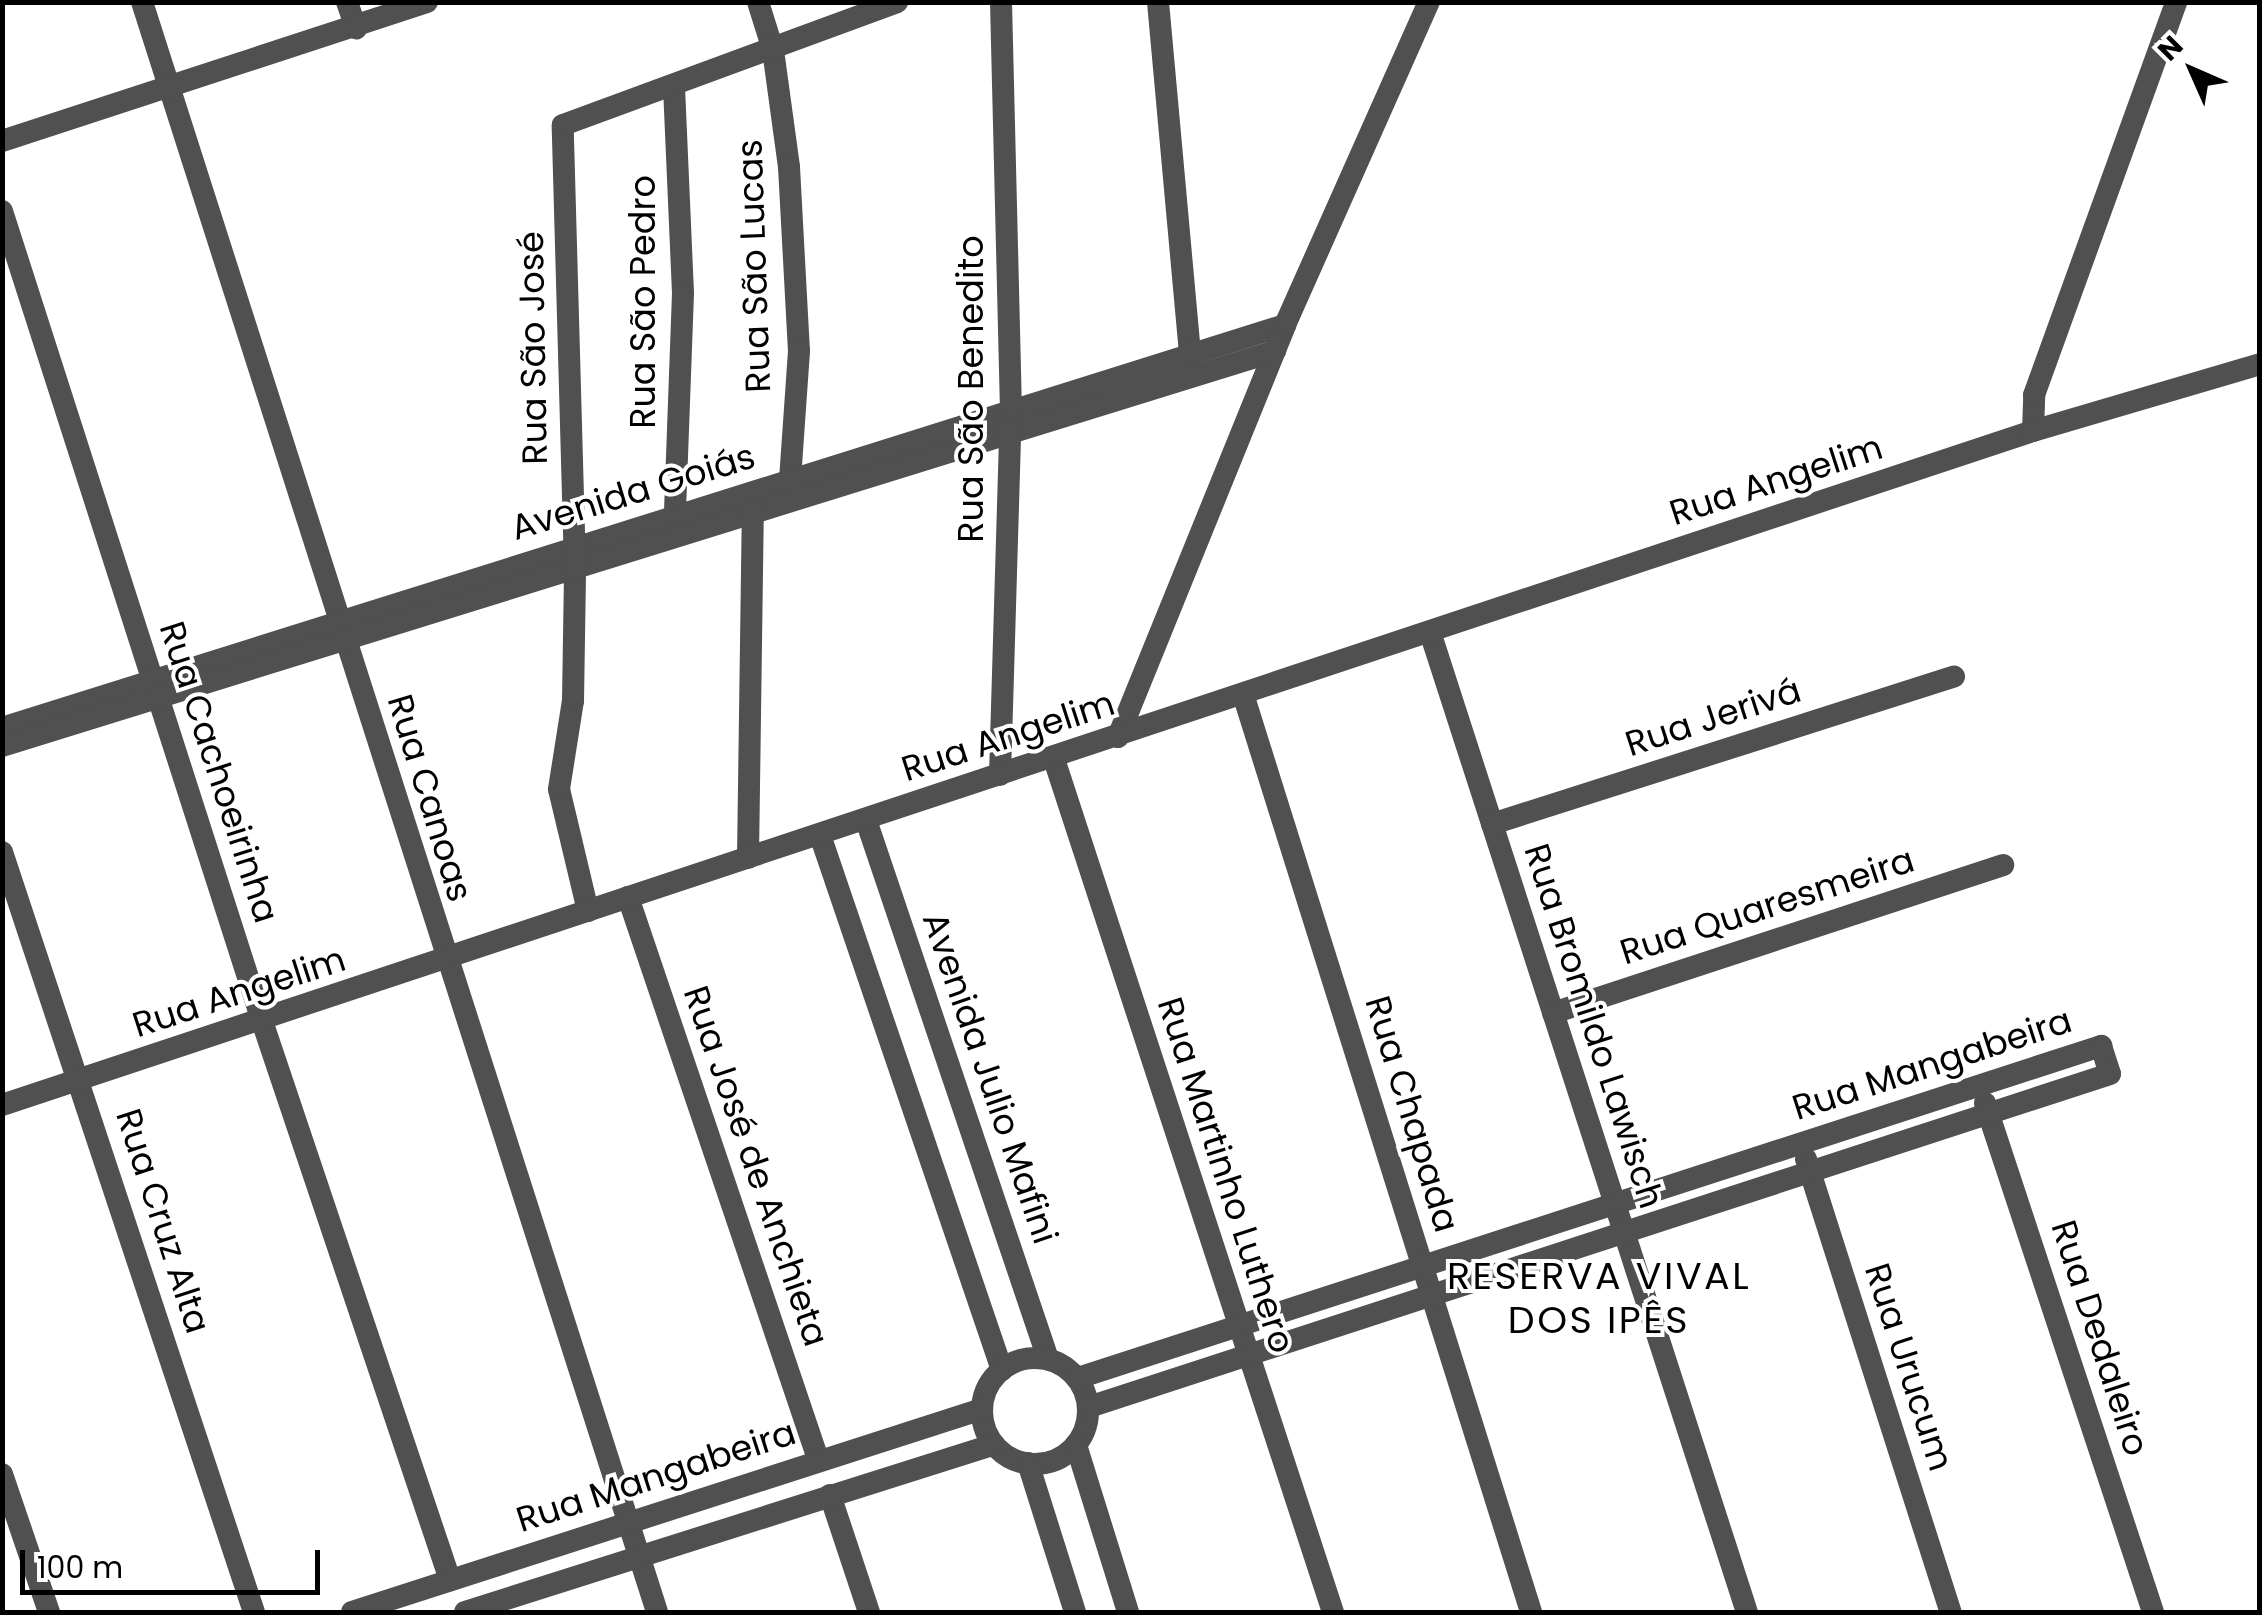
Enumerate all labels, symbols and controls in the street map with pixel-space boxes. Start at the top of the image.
north arrow [2142,20,2242,120]
text: N [2149,27,2192,70]
street label: Rua São Lucas [729,139,779,393]
street label: Rua São Pedro [622,175,664,429]
street label: Rua São José [510,231,556,465]
street label: Rua São Benedito [950,235,992,543]
street label: Rua Angelim [1664,426,1888,534]
street label: Avenida Goiás [506,435,760,549]
street label: Rua Cachoeirinha [151,616,287,928]
street label: Rua Jerivá [1620,669,1806,765]
street label: Rua Angelim [896,682,1120,790]
street label: Rua Canoas [379,689,481,907]
street label: Rua Bromildo Lawisch [1515,839,1673,1213]
street label: Rua Quaresmeira [1615,839,1919,973]
street label: Avenida Julio Mafini [914,907,1066,1249]
street label: Rua Angelim [127,938,351,1046]
street label: Rua José de Anchieta [675,980,837,1352]
street label: Rua Chapada [1356,991,1468,1237]
street label: Rua Martinho Luthero [1149,992,1303,1358]
street label: Rua Mangabeira [1787,999,2077,1129]
street label: Rua Cruz Alta [107,1104,219,1338]
street label: Rua Dedaleiro [2042,1215,2158,1461]
district label: RESERVA VIVAL DOS IPÊS [1447,1253,1751,1342]
street label: Rua Urucum [1856,1258,1962,1476]
street label: Rua Mangabeira [511,1411,801,1541]
scale bar [25,1530,325,1592]
text: 100 m [37,1546,123,1589]

